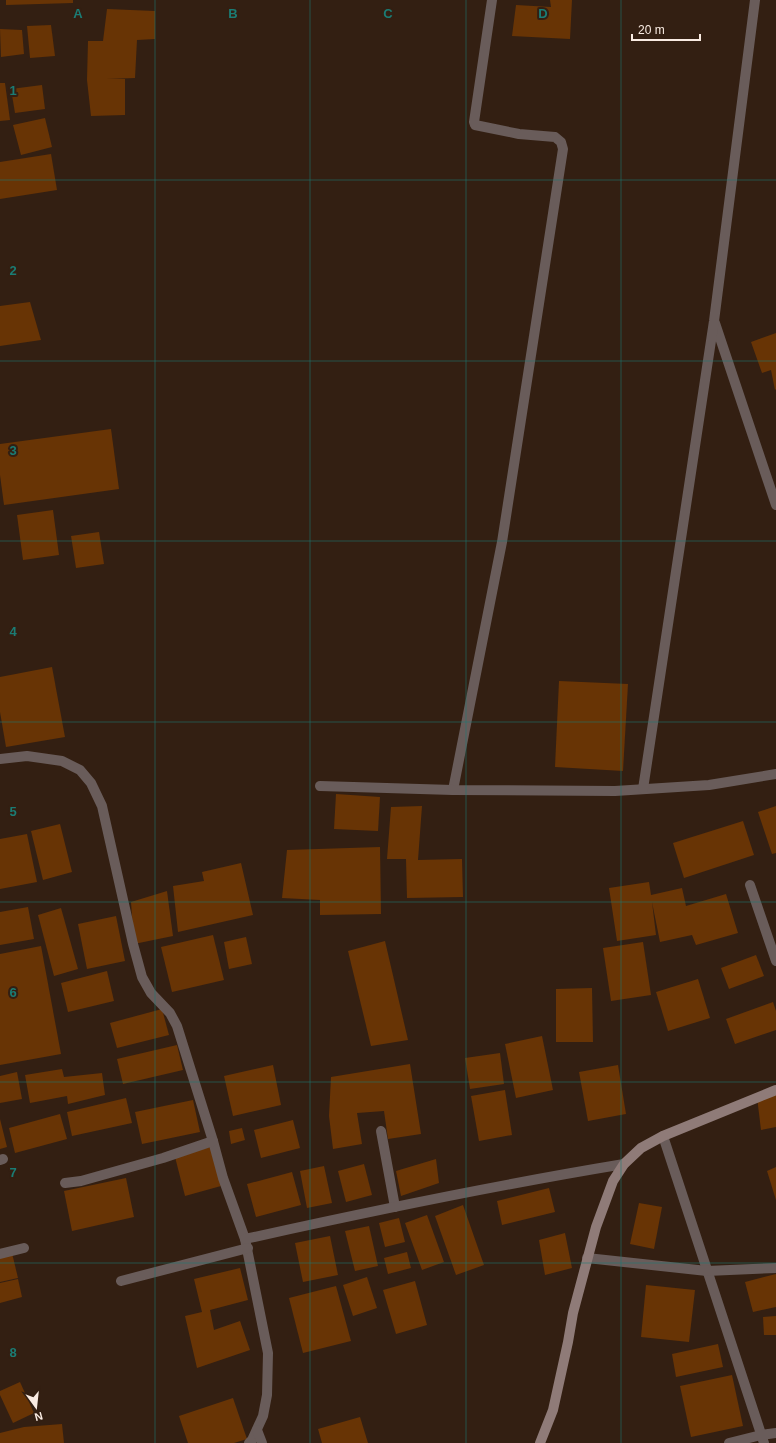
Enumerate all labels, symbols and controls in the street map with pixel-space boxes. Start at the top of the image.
text: A [73,6,83,21]
text: B [228,6,238,21]
text: C [383,6,393,21]
text: D [538,6,548,21]
scale bar [632,16,700,42]
text: 20 m [638,23,665,37]
text: 1 [9,83,17,98]
text: 2 [9,263,17,278]
text: 3 [9,443,17,458]
text: 4 [9,624,17,639]
text: 5 [9,804,17,819]
text: 6 [9,985,17,1000]
text: 7 [9,1165,17,1180]
text: 8 [9,1345,17,1360]
north arrow [16,1387,56,1427]
text: N [33,1410,44,1423]

